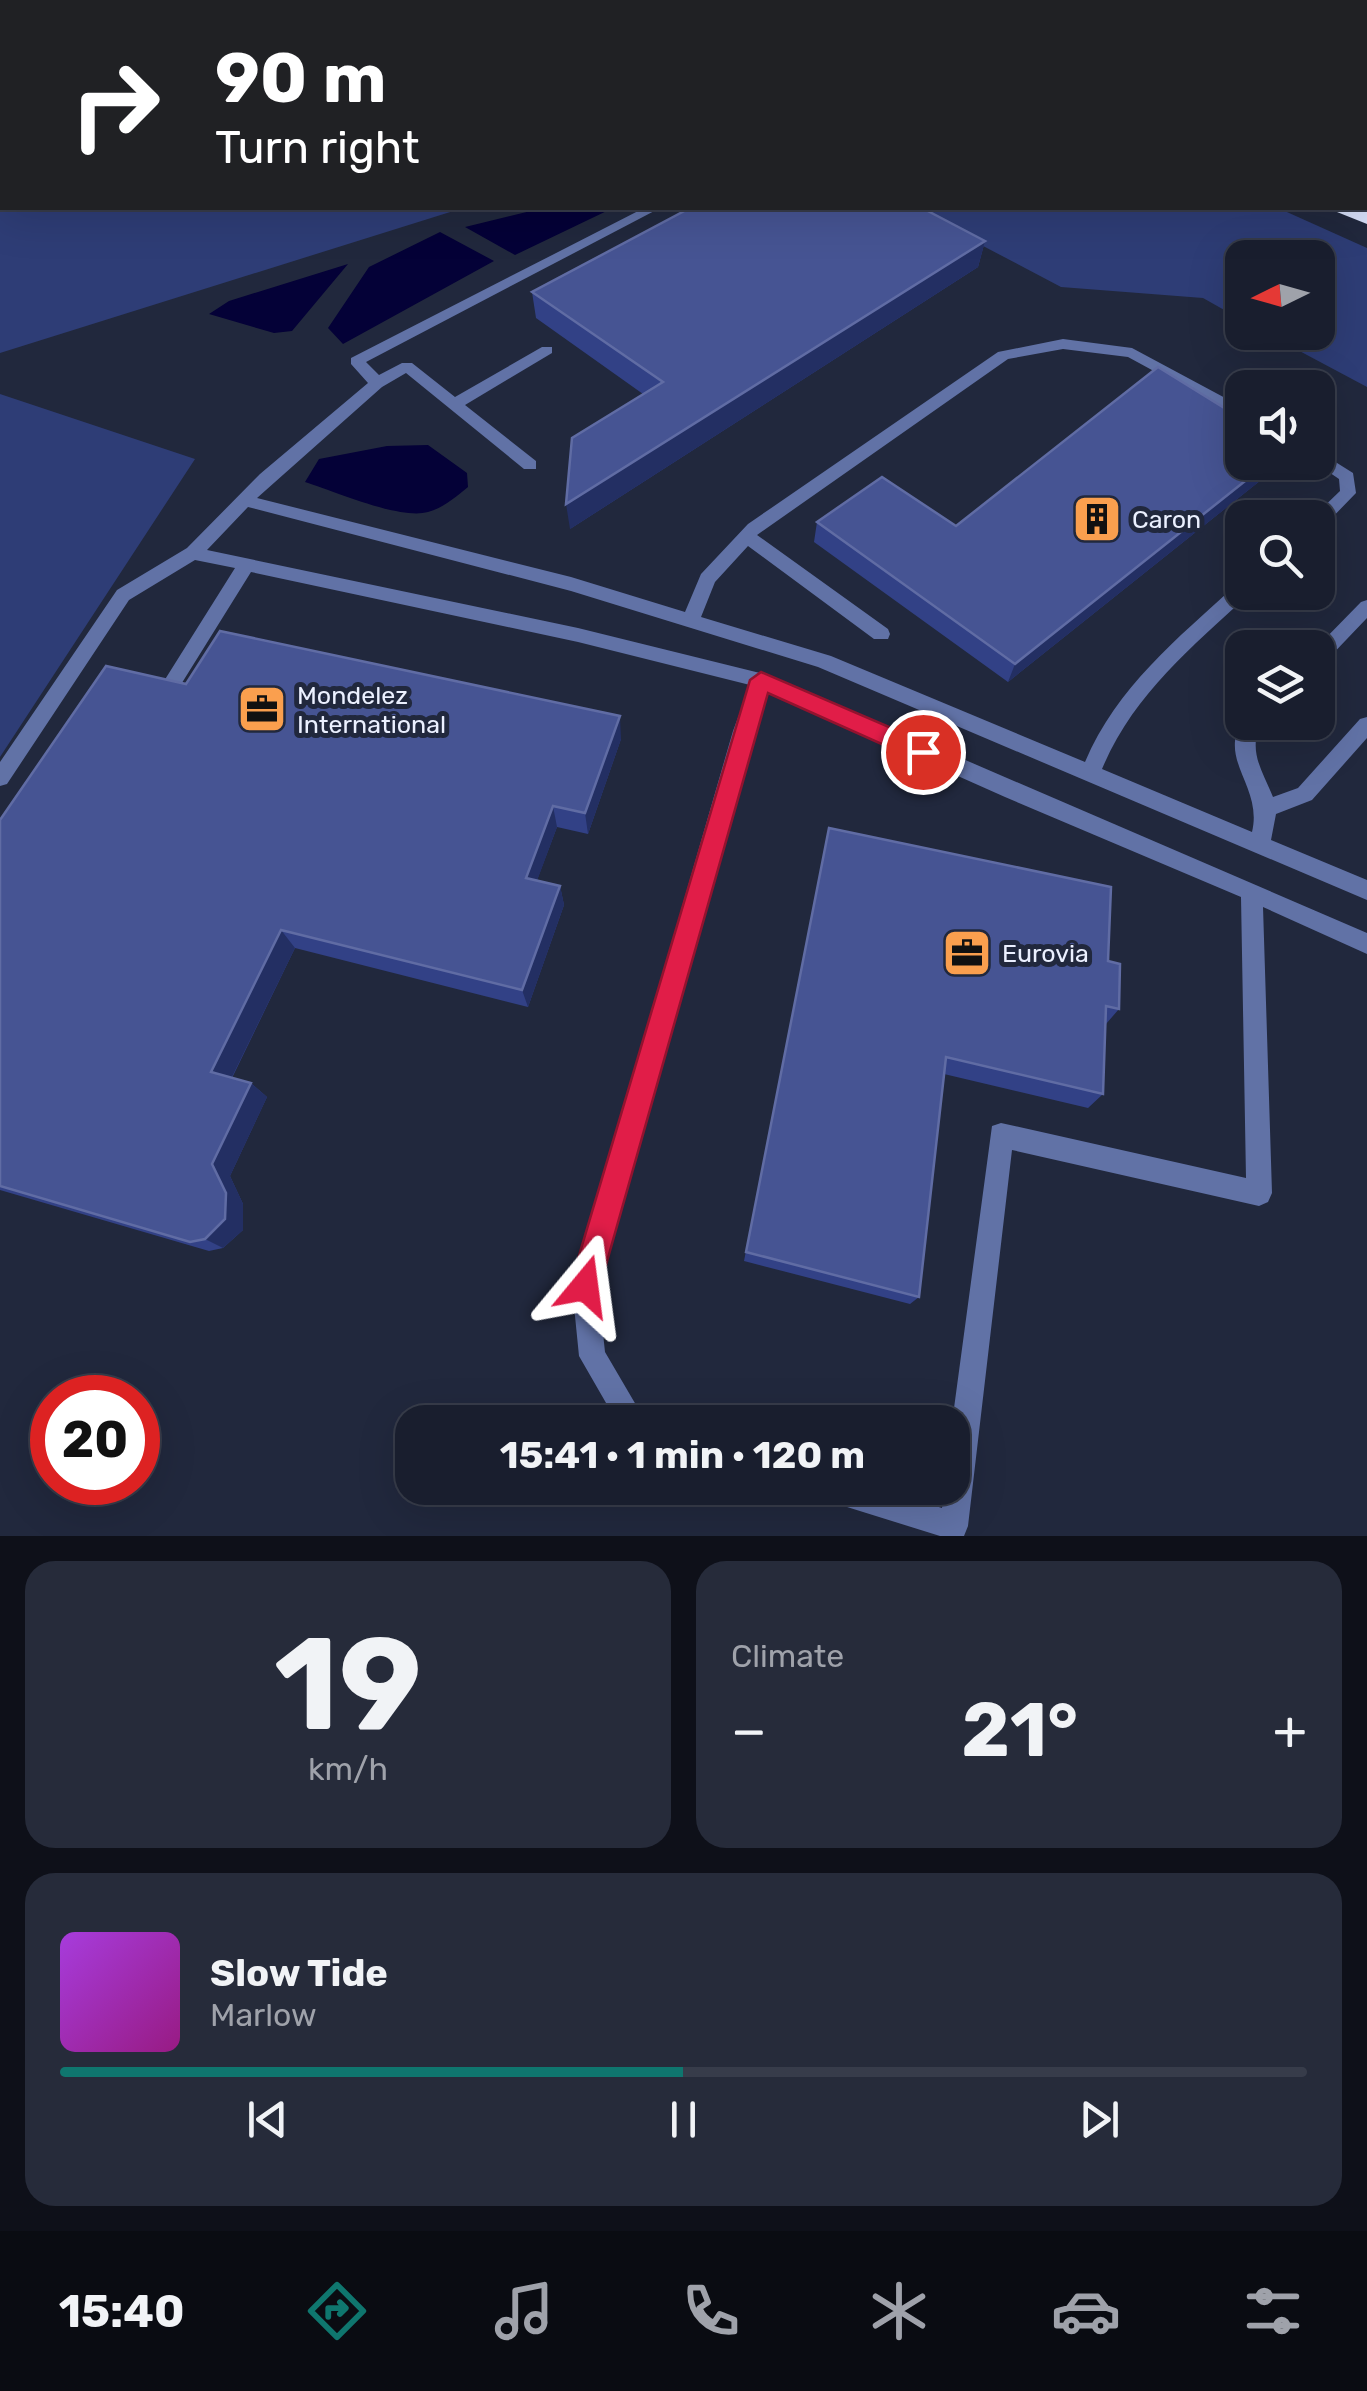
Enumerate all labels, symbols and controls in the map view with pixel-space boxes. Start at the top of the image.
text: 90 m [215,37,387,120]
icon: right [50,40,180,170]
text: Turn right [215,121,419,174]
north arrow [1225,240,1335,350]
map controls [1225,240,1335,740]
button: sound [1225,370,1335,480]
building icon: Caron [1071,493,1123,545]
button: search [1225,500,1335,610]
place label: Caron [1132,505,1201,534]
button: layers [1225,630,1335,740]
place label: Mondelez International [297,681,446,739]
office icon: Mondelez International [236,683,288,735]
pin [881,710,966,795]
icon: arrive [896,725,951,780]
office icon: Eurovia [941,927,993,979]
place label: Eurovia [1002,939,1089,968]
position arrow [533,1234,637,1338]
speed limit sign: 20 [30,1375,160,1505]
text: 15:41 · 1 min · 120 m [500,1432,865,1478]
text: 19 [274,1607,422,1762]
text: Climate [731,1637,844,1675]
text: 21° [961,1686,1078,1775]
text: − [731,1698,767,1763]
text: + [1273,1698,1307,1763]
text: km/h [308,1750,388,1788]
text: Slow Tide [210,1950,388,1996]
text: Marlow [210,1996,317,2034]
icon: previous [240,2092,295,2147]
icon: pause [656,2092,711,2147]
icon: next [1072,2092,1127,2147]
icon: directions [302,2276,372,2346]
icon: music [489,2276,559,2346]
icon: phone [676,2276,746,2346]
icon: climate [864,2276,934,2346]
icon: car [1051,2276,1121,2346]
icon: filters [1238,2276,1308,2346]
text: 15:40 [59,2285,185,2338]

